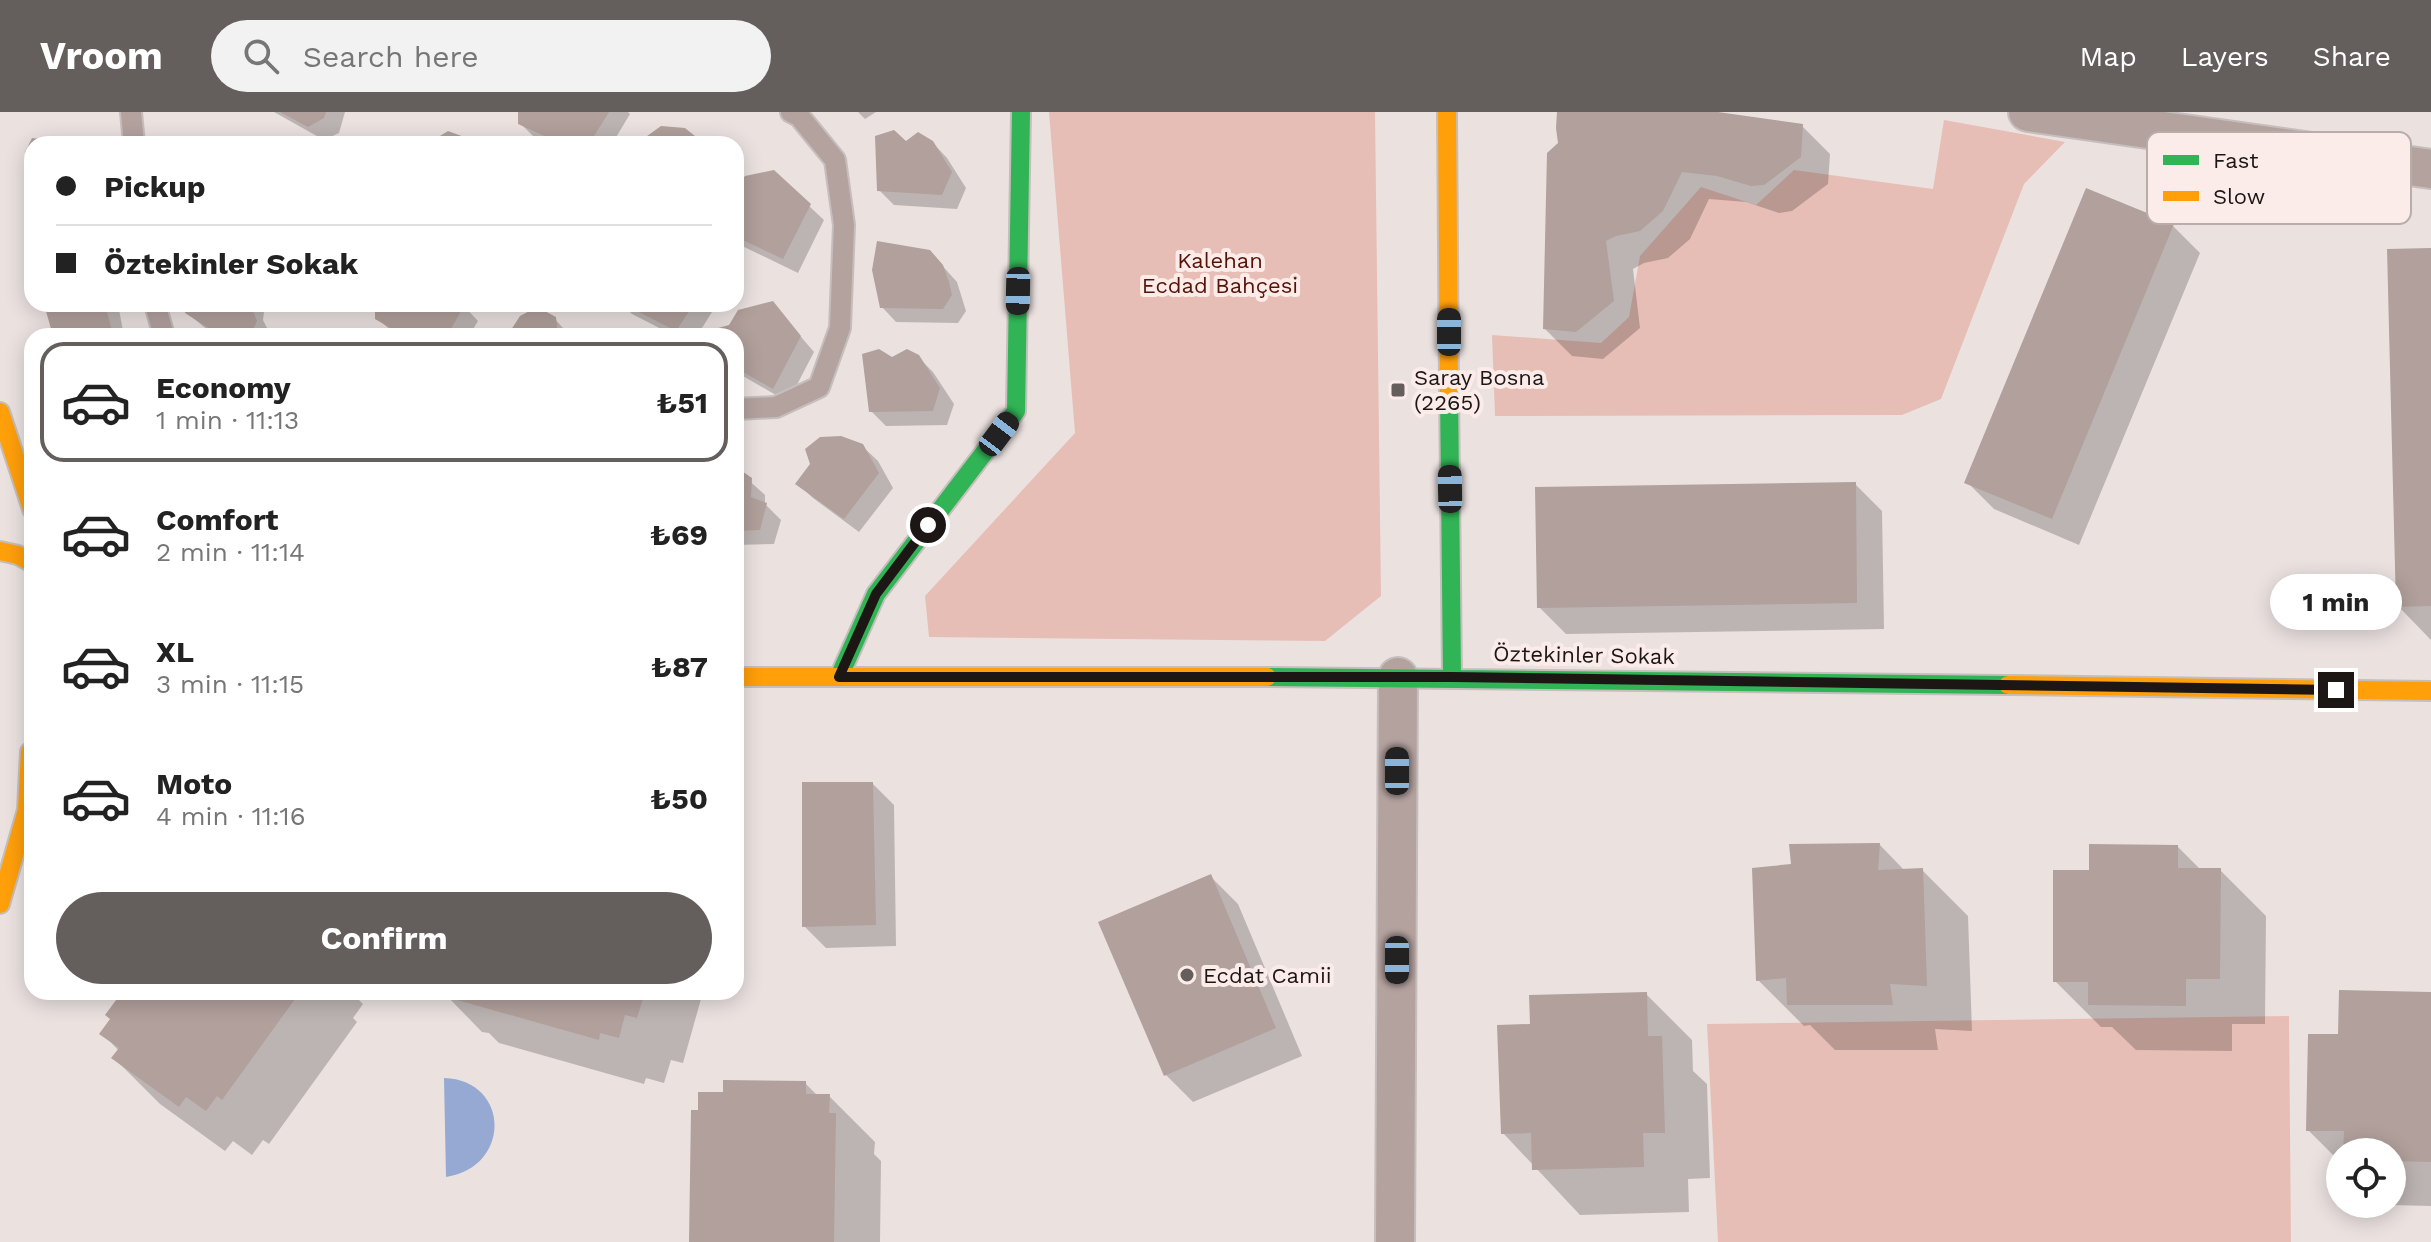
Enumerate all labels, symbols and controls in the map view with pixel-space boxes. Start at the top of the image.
search box [211,20,771,92]
text: Vroom [40,34,163,78]
icon: search [239,34,283,78]
text: Search here [303,39,479,74]
text: Map [2080,40,2137,73]
text: Layers [2181,40,2269,73]
text: Share [2313,40,2391,73]
legend [2147,132,2411,224]
text: Fast [2213,148,2259,173]
text: Pickup [104,169,206,204]
text: Slow [2213,184,2265,209]
text: Öztekinler Sokak [104,246,358,281]
park label: Kalehan Ecdad Bahçesi [1142,248,1298,298]
car [1006,267,1030,315]
car [1437,308,1461,356]
place label: Saray Bosna (2265) [1414,365,1544,415]
icon: car [60,366,132,438]
text: Economy [156,370,291,405]
marker: Saray Bosna (2265) [1389,381,1407,399]
text: ₺51 [656,385,708,420]
text: 1 min · 11:13 [156,405,299,435]
car [975,408,1023,460]
car [1438,465,1462,513]
icon: car [60,498,132,570]
text: Comfort [156,502,278,537]
route start [910,507,946,543]
text: ₺69 [650,517,708,552]
text: 2 min · 11:14 [156,537,305,567]
callout: 1 min [2270,574,2402,630]
text: 1 min [2303,587,2369,617]
icon: car [60,630,132,702]
text: XL [156,634,194,669]
street label: Öztekinler Sokak [1493,641,1675,669]
text: ₺87 [651,649,708,684]
text: 3 min · 11:15 [156,669,304,699]
route end [2318,672,2354,708]
car [1385,747,1409,795]
icon: car [60,762,132,834]
text: Moto [156,766,232,801]
text: ₺50 [650,781,708,816]
text: 4 min · 11:16 [156,801,306,831]
button: Confirm [56,892,712,984]
car [1385,936,1409,984]
place label: Ecdat Camii [1203,963,1332,988]
marker: Ecdat Camii [1178,966,1196,984]
map controls [2326,1138,2406,1218]
button: locate [2326,1138,2406,1218]

